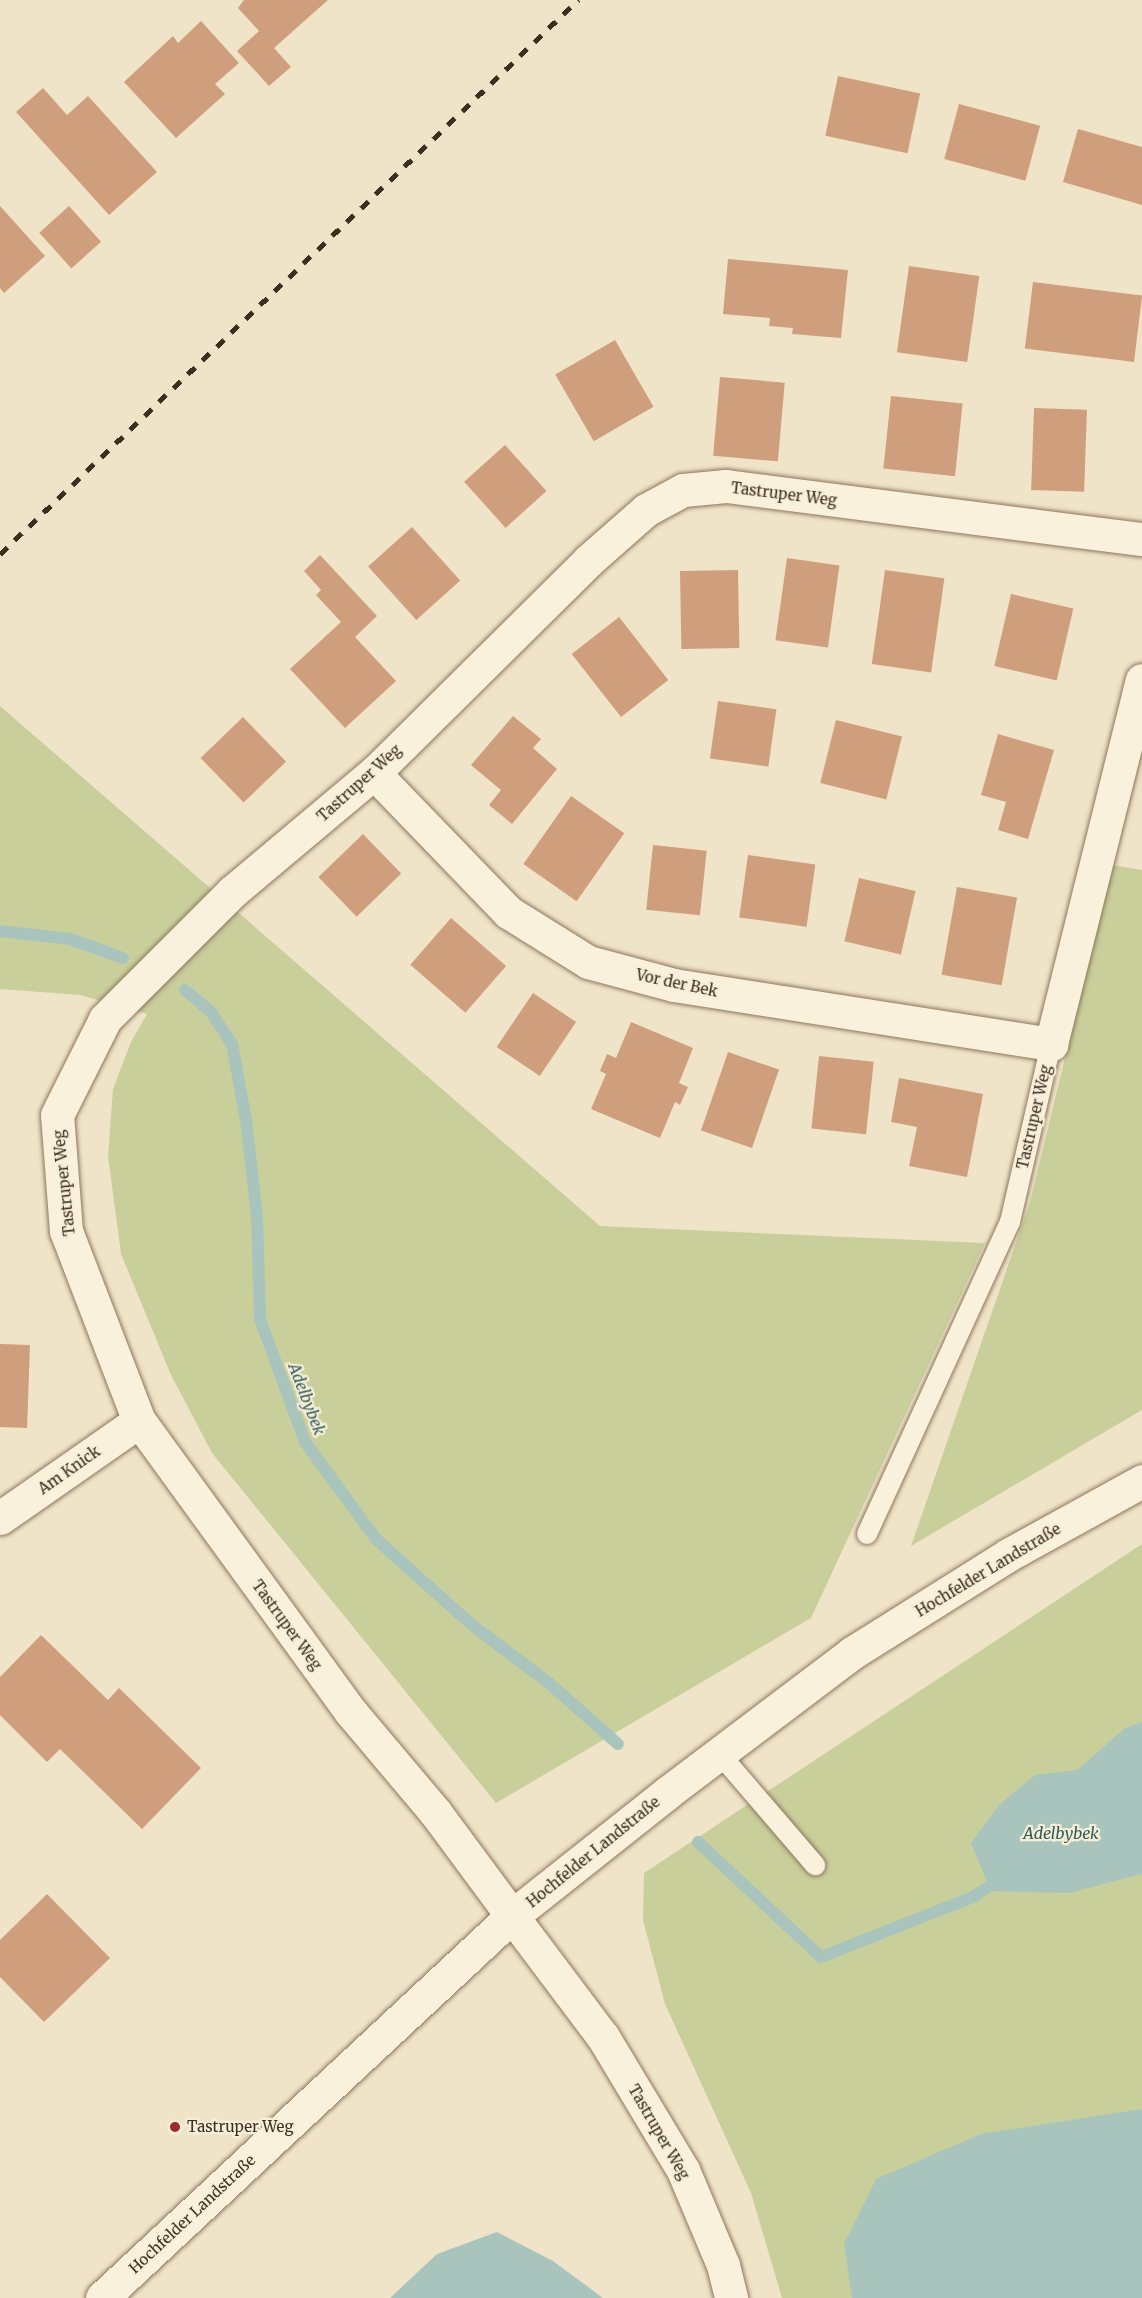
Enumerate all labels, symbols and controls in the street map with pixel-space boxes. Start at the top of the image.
street label: Tastruper Weg [730,479,838,509]
street label: Tastruper Weg [313,741,405,825]
street label: Vor der Bek [635,966,719,1000]
street label: Tastruper Weg [1013,1063,1055,1171]
street label: Tastruper Weg [49,1129,79,1237]
water label: Adelbybek [284,1360,330,1438]
street label: Am Knick [35,1442,103,1498]
street label: Hochfelder Landstraße [912,1520,1064,1620]
street label: Tastruper Weg [248,1577,326,1673]
street label: Hochfelder Landstraße [523,1793,663,1911]
water label: Adelbybek [1023,1823,1099,1843]
street label: Tastruper Weg [625,2081,693,2183]
place label: Tastruper Weg [187,2118,294,2136]
marker: Tastruper Weg [168,2120,182,2134]
street label: Hochfelder Landstraße [125,2151,259,2277]

